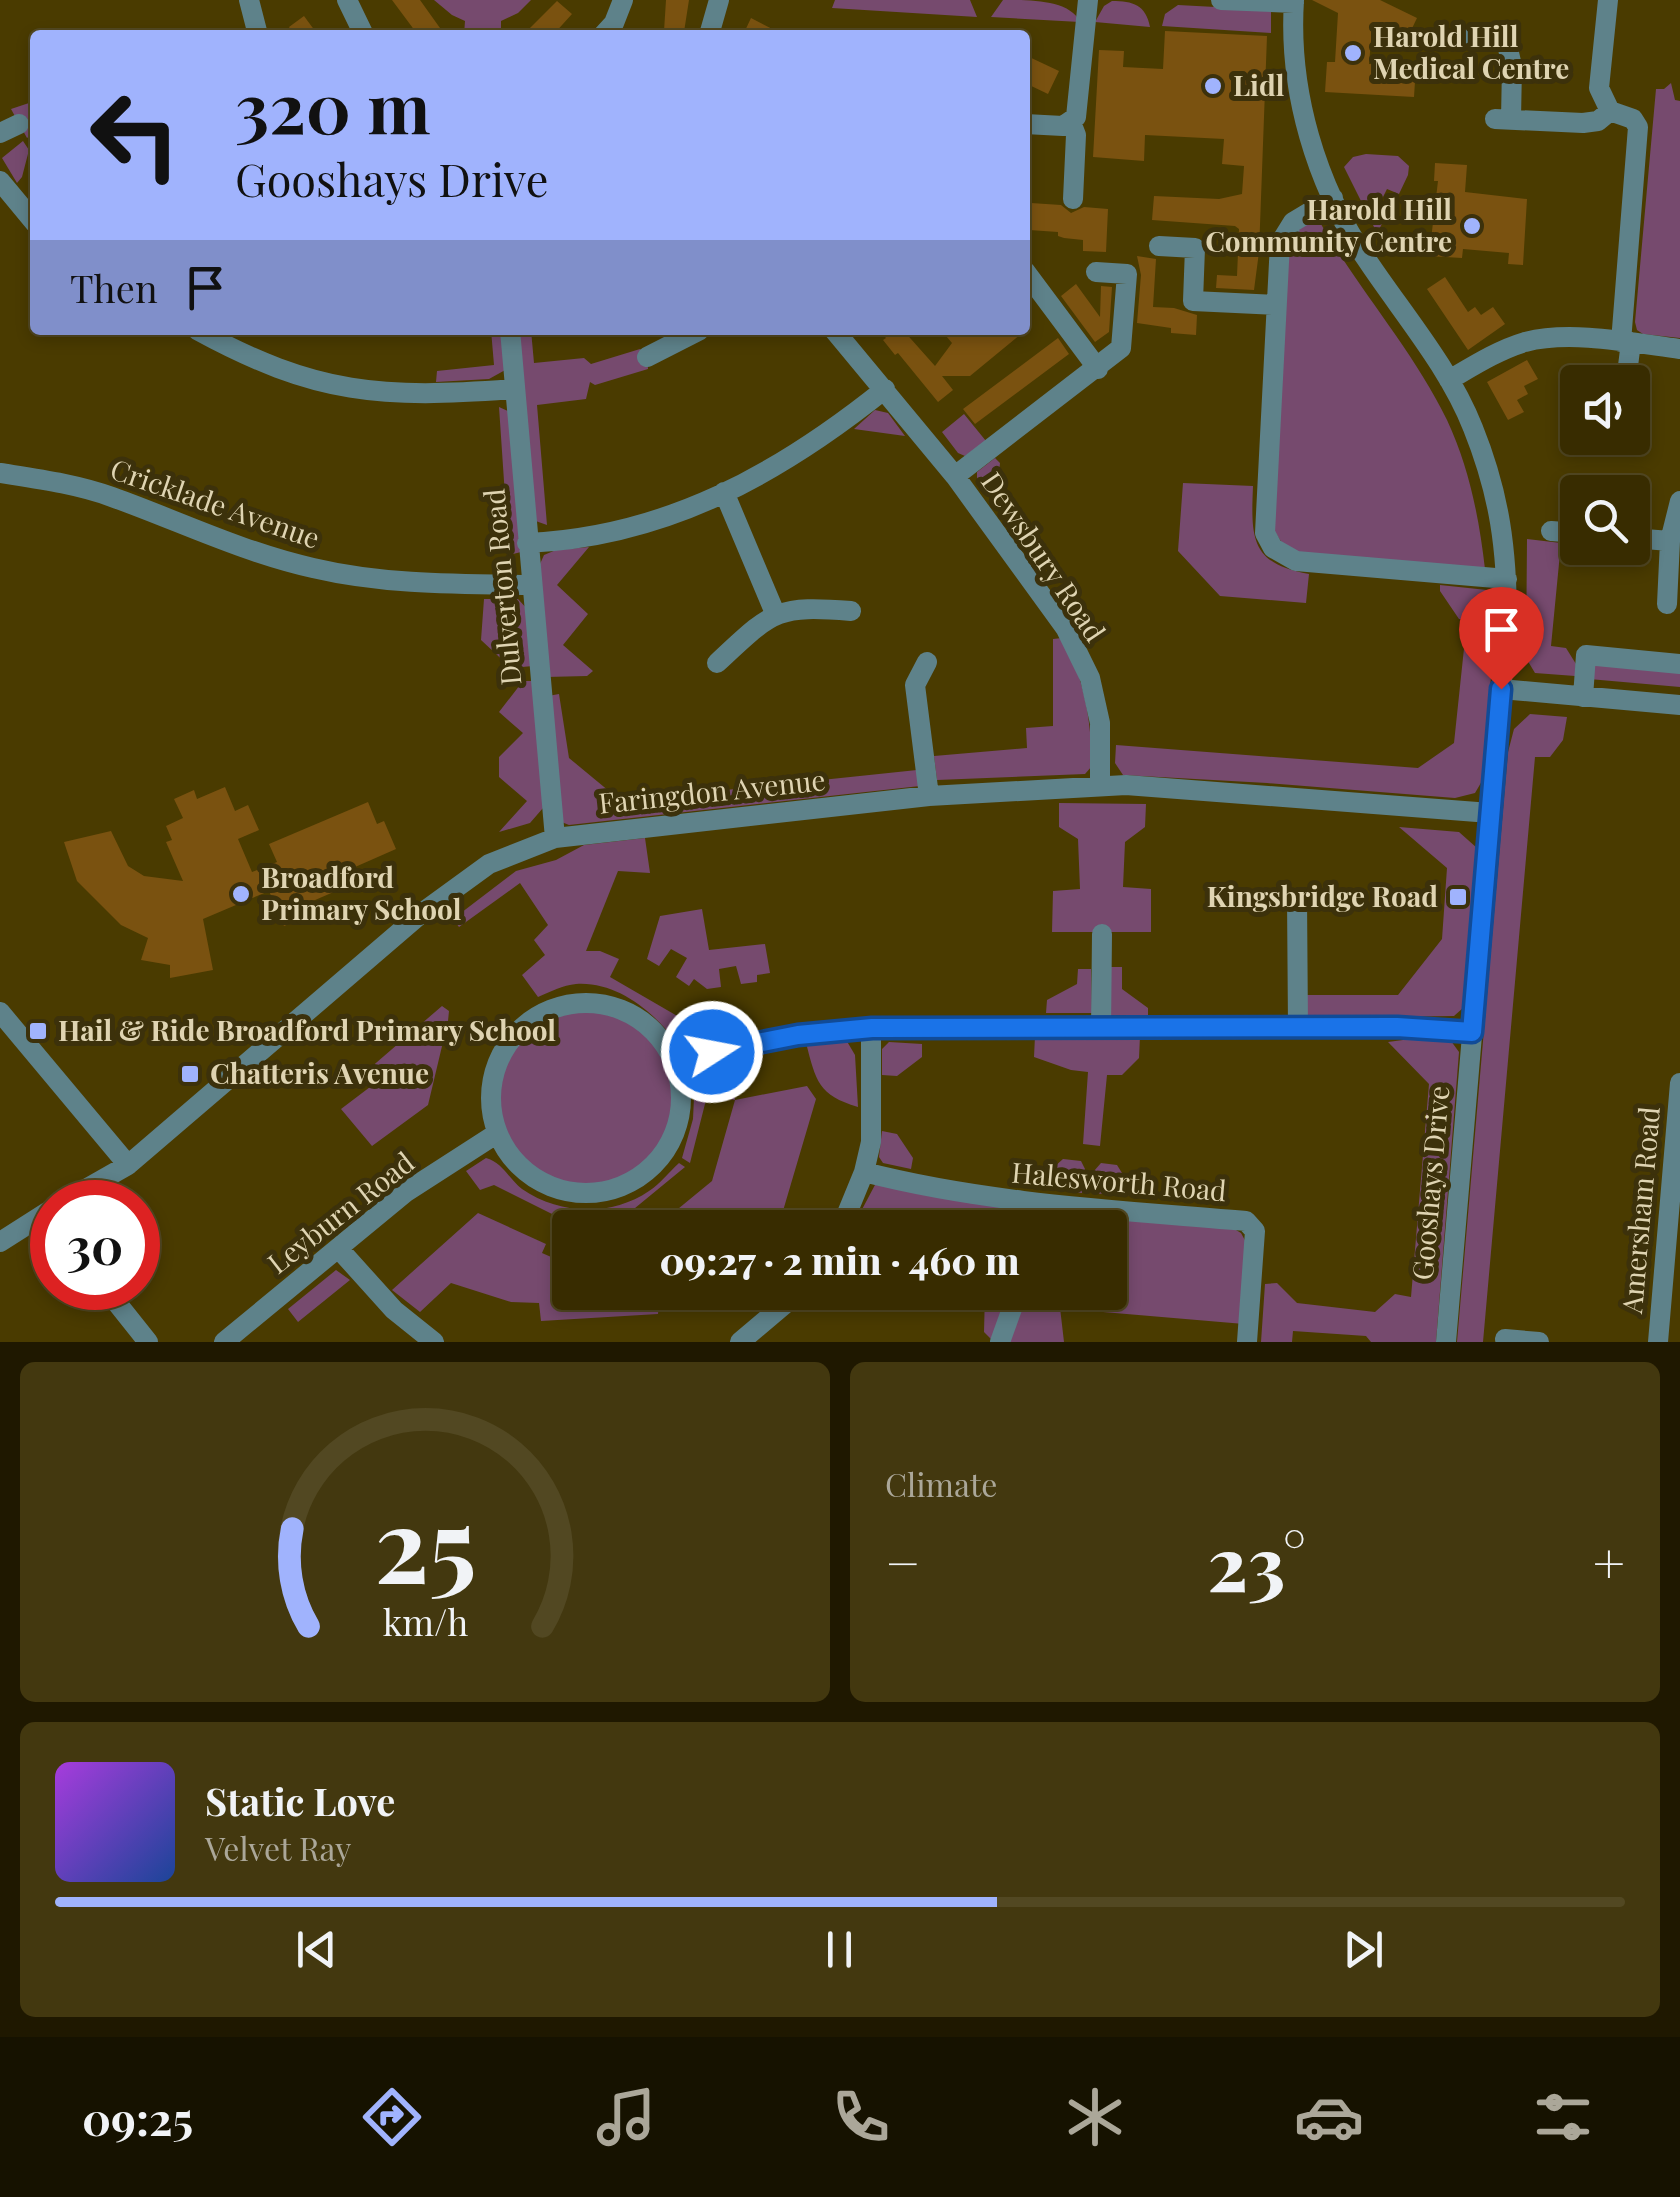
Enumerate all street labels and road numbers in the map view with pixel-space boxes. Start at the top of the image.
street label: Cricklade Avenue [106,449,325,556]
street label: Dewsbury Road [974,464,1115,648]
street label: Dulverton Road [474,487,529,687]
street label: Faringdon Avenue [597,760,827,821]
street label: Gooshays Drive [1403,1084,1456,1282]
street label: Amersham Road [1612,1105,1667,1316]
street label: Leyburn Road [259,1143,421,1281]
street label: Halesworth Road [1010,1153,1228,1208]

